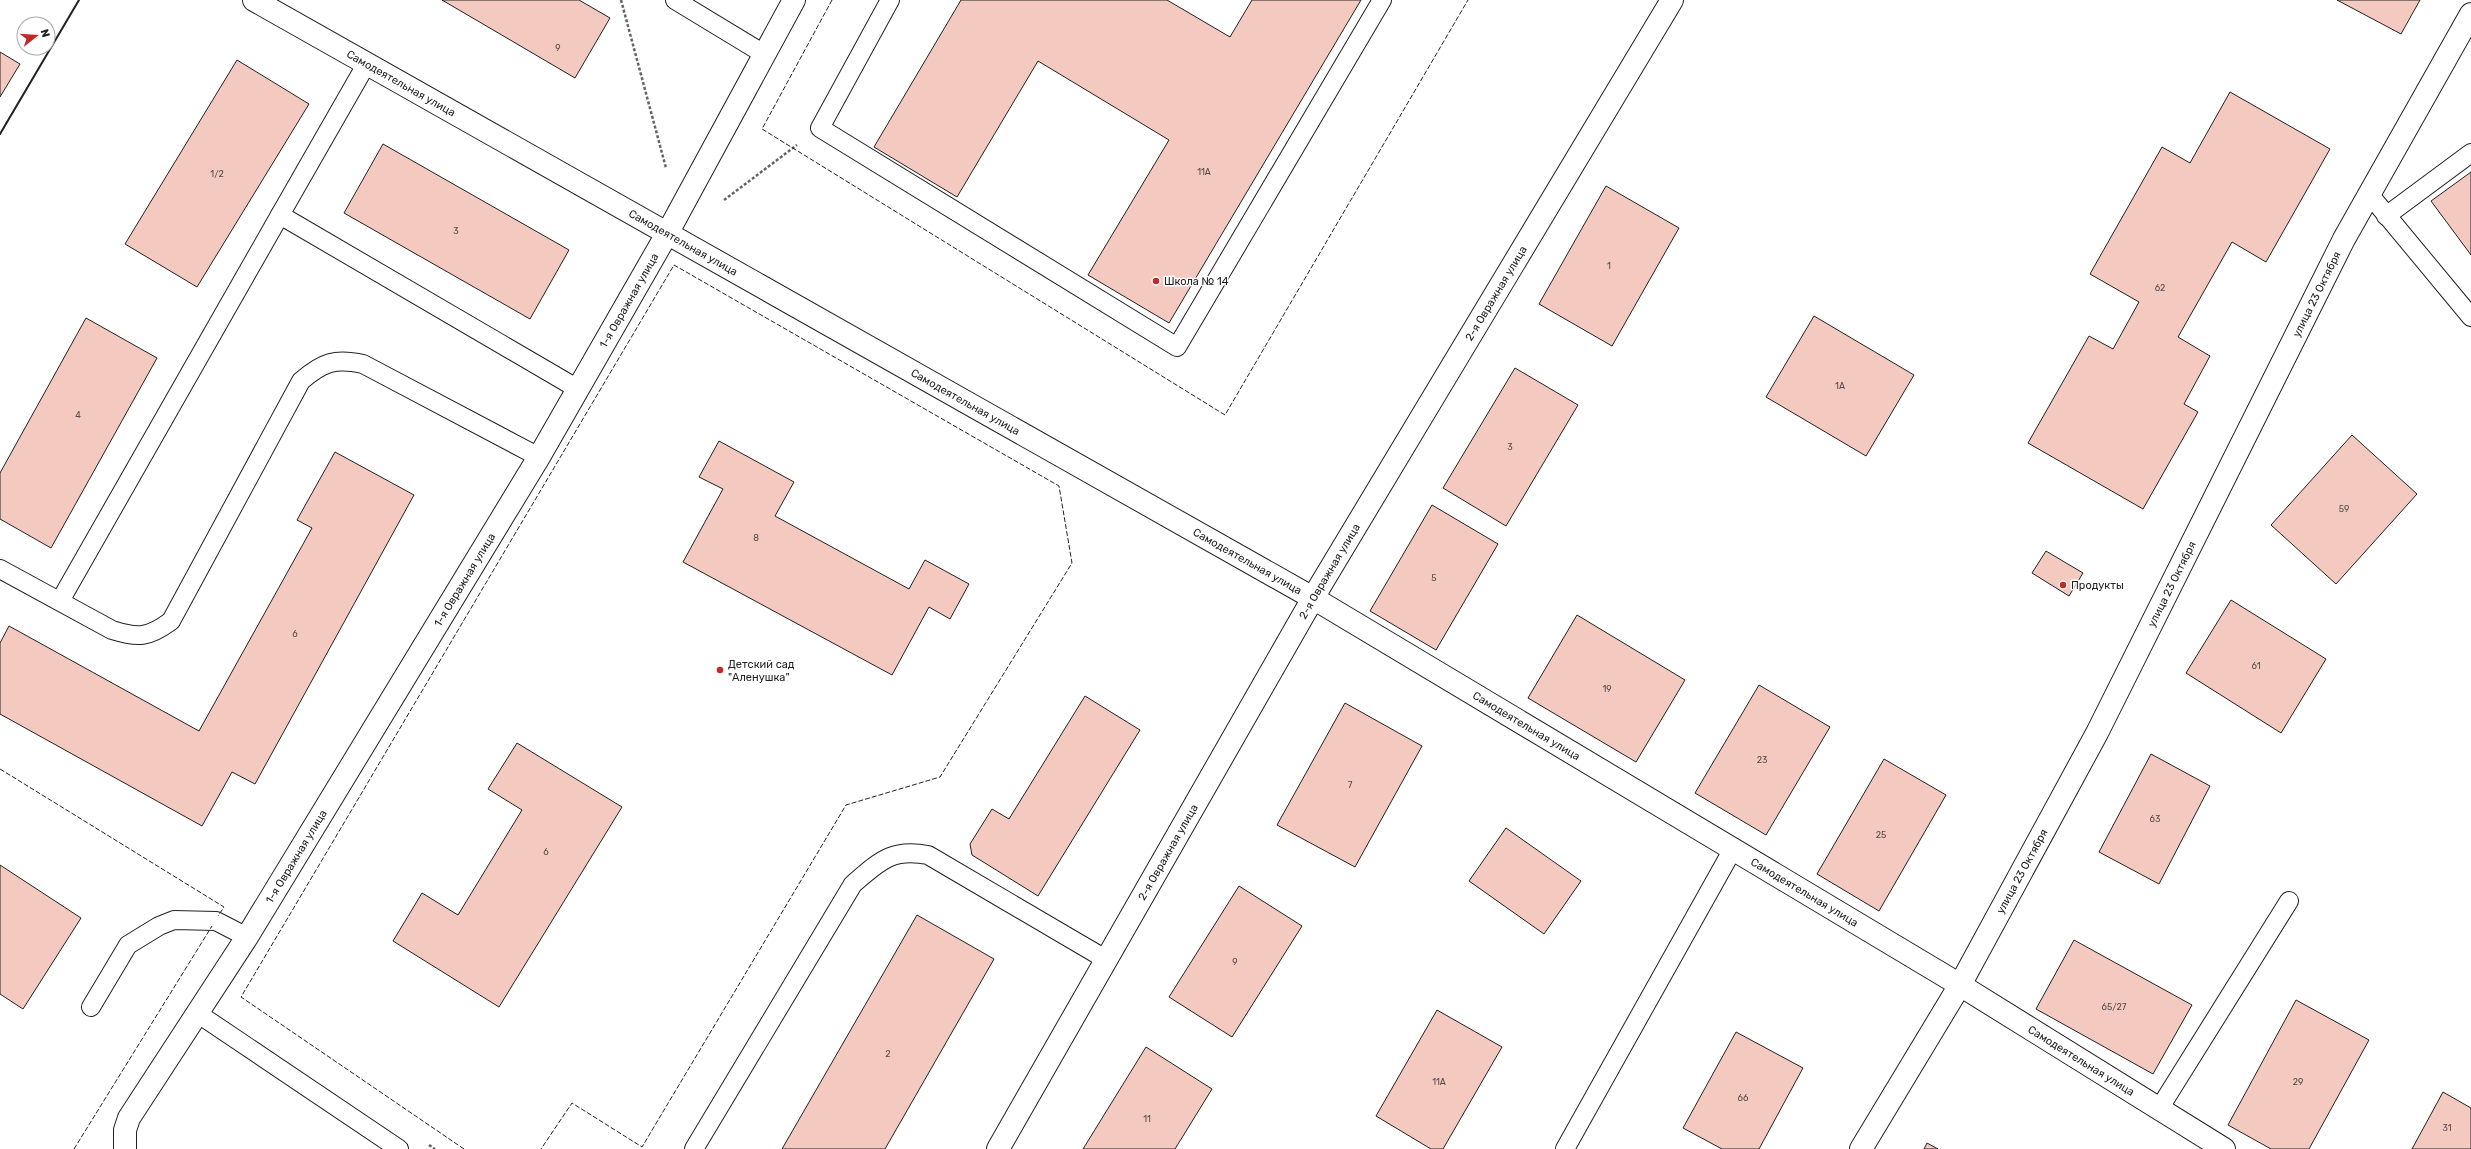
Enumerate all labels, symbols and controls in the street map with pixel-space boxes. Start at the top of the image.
north arrow [16,16,56,56]
text: N [38,28,52,39]
house number: 9 [555,43,561,53]
street label: Самодеятельная улица [344,48,458,119]
house number: 11А [1197,167,1211,177]
house number: 1/2 [210,169,224,179]
street label: Самодеятельная улица [626,207,740,279]
house number: 3 [453,226,459,236]
street label: 2-я Овражная улица [1463,244,1530,343]
street label: улица 23 Октября [2290,249,2344,339]
street label: 1-я Овражная улица [597,251,661,350]
house number: 1 [1607,261,1611,271]
place label: Школа № 14 [1164,275,1229,288]
marker: Школа № 14 [1151,276,1161,286]
house number: 62 [2155,283,2165,293]
street label: Самодеятельная улица [908,366,1022,438]
house number: 1А [1835,381,1845,391]
house number: 4 [75,410,81,420]
house number: 3 [1507,442,1513,452]
house number: 59 [2339,504,2349,514]
street label: 2-я Овражная улица [1297,521,1363,621]
street label: Самодеятельная улица [1191,526,1304,597]
street label: 1-я Овражная улица [431,531,498,629]
house number: 8 [753,533,759,543]
street label: улица 23 Октября [2145,539,2199,629]
house number: 5 [1431,573,1437,583]
place label: Продукты [2071,579,2124,592]
marker: Продукты [2058,580,2068,590]
house number: 6 [292,629,298,639]
place label: Детский сад "Аленушка" [728,658,795,684]
house number: 61 [2251,661,2261,671]
marker: Детский сад "Аленушка" [715,665,725,675]
house number: 19 [1602,684,1612,694]
street label: Самодеятельная улица [1470,689,1582,763]
house number: 23 [1757,755,1767,765]
house number: 7 [1348,780,1353,790]
street label: 2-я Овражная улица [1136,802,1201,903]
street label: 1-я Овражная улица [263,808,330,906]
house number: 63 [2150,814,2160,824]
street label: улица 23 Октября [1994,827,2050,916]
house number: 25 [1876,830,1886,840]
house number: 6 [543,847,549,857]
street label: Самодеятельная улица [1748,855,1860,930]
house number: 9 [1232,957,1238,967]
house number: 65/27 [2102,1002,2127,1012]
street label: Самодеятельная улица [2026,1023,2137,1099]
house number: 2 [885,1049,891,1059]
house number: 11А [1432,1077,1446,1087]
house number: 29 [2293,1077,2303,1087]
house number: 66 [1738,1093,1749,1103]
house number: 11 [1143,1114,1151,1124]
house number: 31 [2442,1123,2452,1133]

